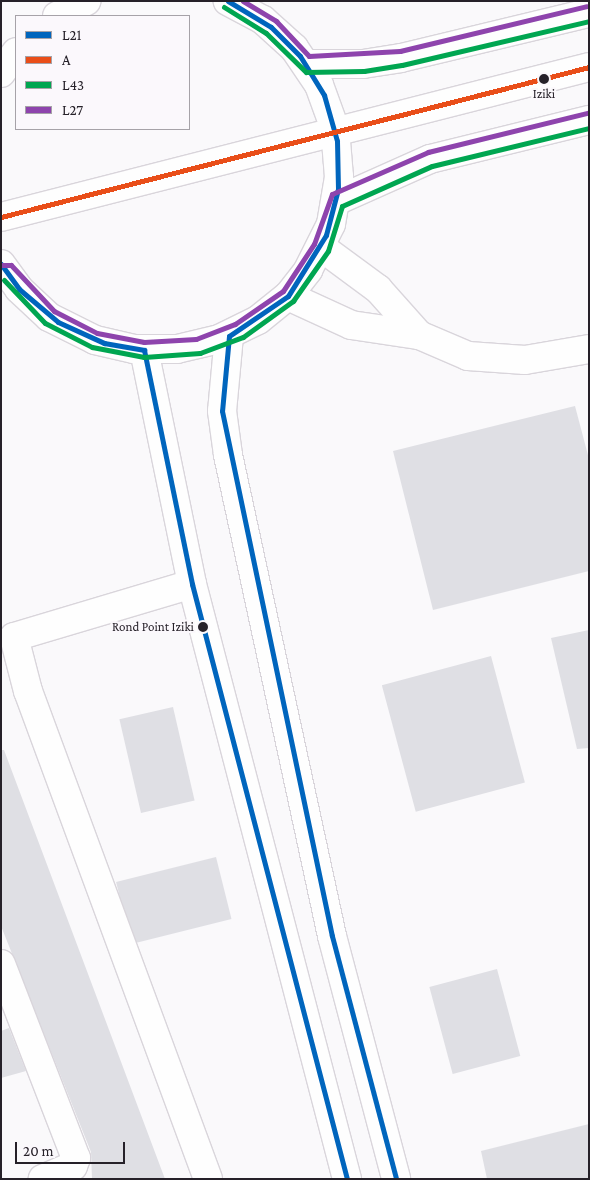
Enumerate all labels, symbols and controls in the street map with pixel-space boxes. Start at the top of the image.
legend [15,15,190,130]
text: L21 [62,27,82,43]
text: A [62,52,71,68]
marker: Iziki [539,74,549,84]
text: L43 [62,77,84,93]
place label: Iziki [533,86,555,102]
text: L27 [62,102,83,118]
place label: Rond Point Iziki [112,619,194,635]
marker: Rond Point Iziki [198,622,208,632]
scale bar [18,1132,128,1164]
text: 20 m [23,1143,54,1159]

